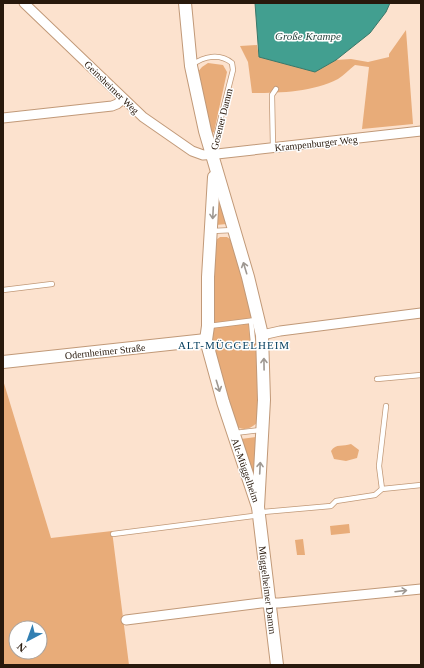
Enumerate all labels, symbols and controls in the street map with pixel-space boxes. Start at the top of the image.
water label: Große Krampe [275,30,341,42]
street label: Geinsheimer Weg [82,59,141,116]
street label: Gosener Damm [209,87,234,151]
street label: Krampenburger Weg [274,134,358,153]
one-way arrow [209,206,216,219]
one-way arrow [241,263,249,275]
district label: ALT-MÜGGELHEIM [178,339,290,351]
street label: Odernheimer Straße [64,342,146,361]
one-way arrow [260,358,268,371]
one-way arrow [215,380,222,393]
street label: Alt-Müggelheim [229,437,262,504]
one-way arrow [256,462,263,475]
street label: Müggelheimer Damm [257,545,278,635]
one-way arrow [394,587,407,595]
north arrow [8,620,48,660]
text: N [14,640,28,655]

